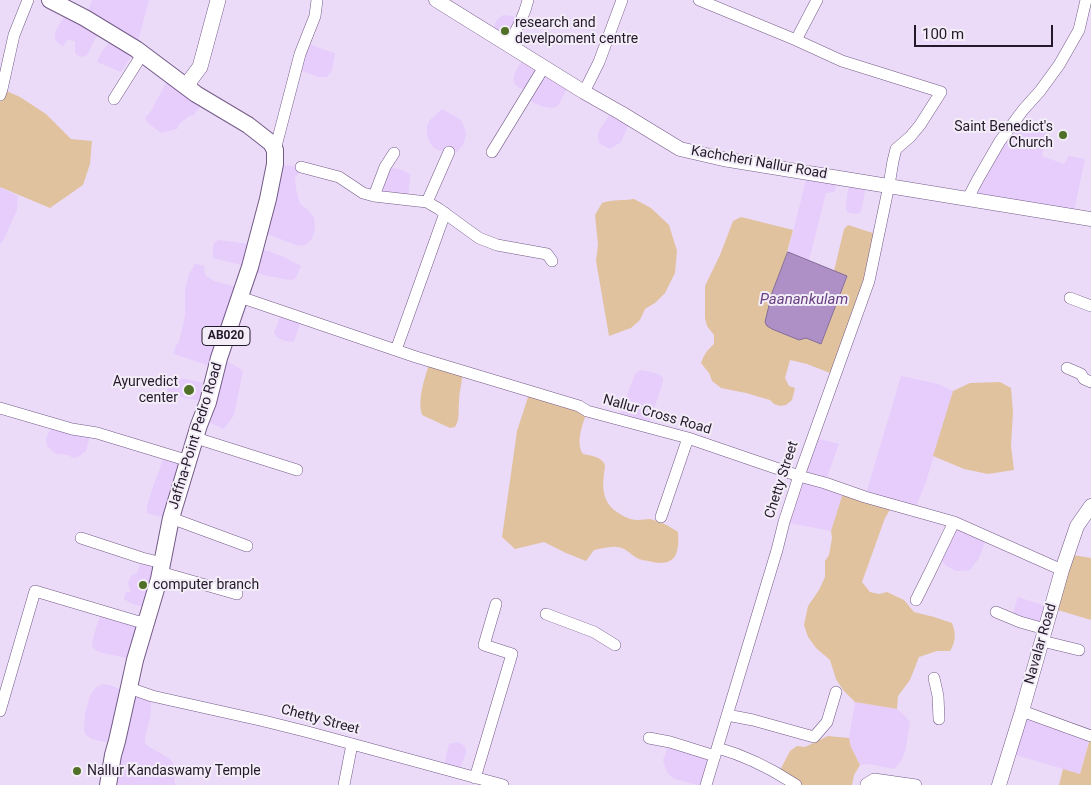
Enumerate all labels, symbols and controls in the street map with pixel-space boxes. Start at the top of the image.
place label: research and develpoment centre [515,15,638,48]
scale bar [916,15,1055,47]
marker: research and develpoment centre [499,25,511,37]
text: 100 m [922,25,964,43]
place label: Saint Benedict's Church [954,119,1053,152]
marker: Saint Benedict's Church [1057,129,1069,141]
street label: Kachcheri Nallur Road [690,143,828,183]
water label: Paanankulam [760,291,848,309]
road number: AB020 [202,326,250,346]
street label: Jaffna-Point Pedro Road [166,361,226,511]
place label: Ayurvedict center [113,374,178,407]
marker: Ayurvedict center [182,383,196,397]
street label: Nallur Cross Road [601,391,713,439]
street label: Chetty Street [762,439,802,521]
place label: computer branch [153,577,259,593]
marker: computer branch [137,579,149,591]
street label: Navalar Road [1021,602,1061,686]
street label: Chetty Street [279,701,361,739]
place label: Nallur Kandaswamy Temple [87,763,261,779]
marker: Nallur Kandaswamy Temple [71,765,83,777]

